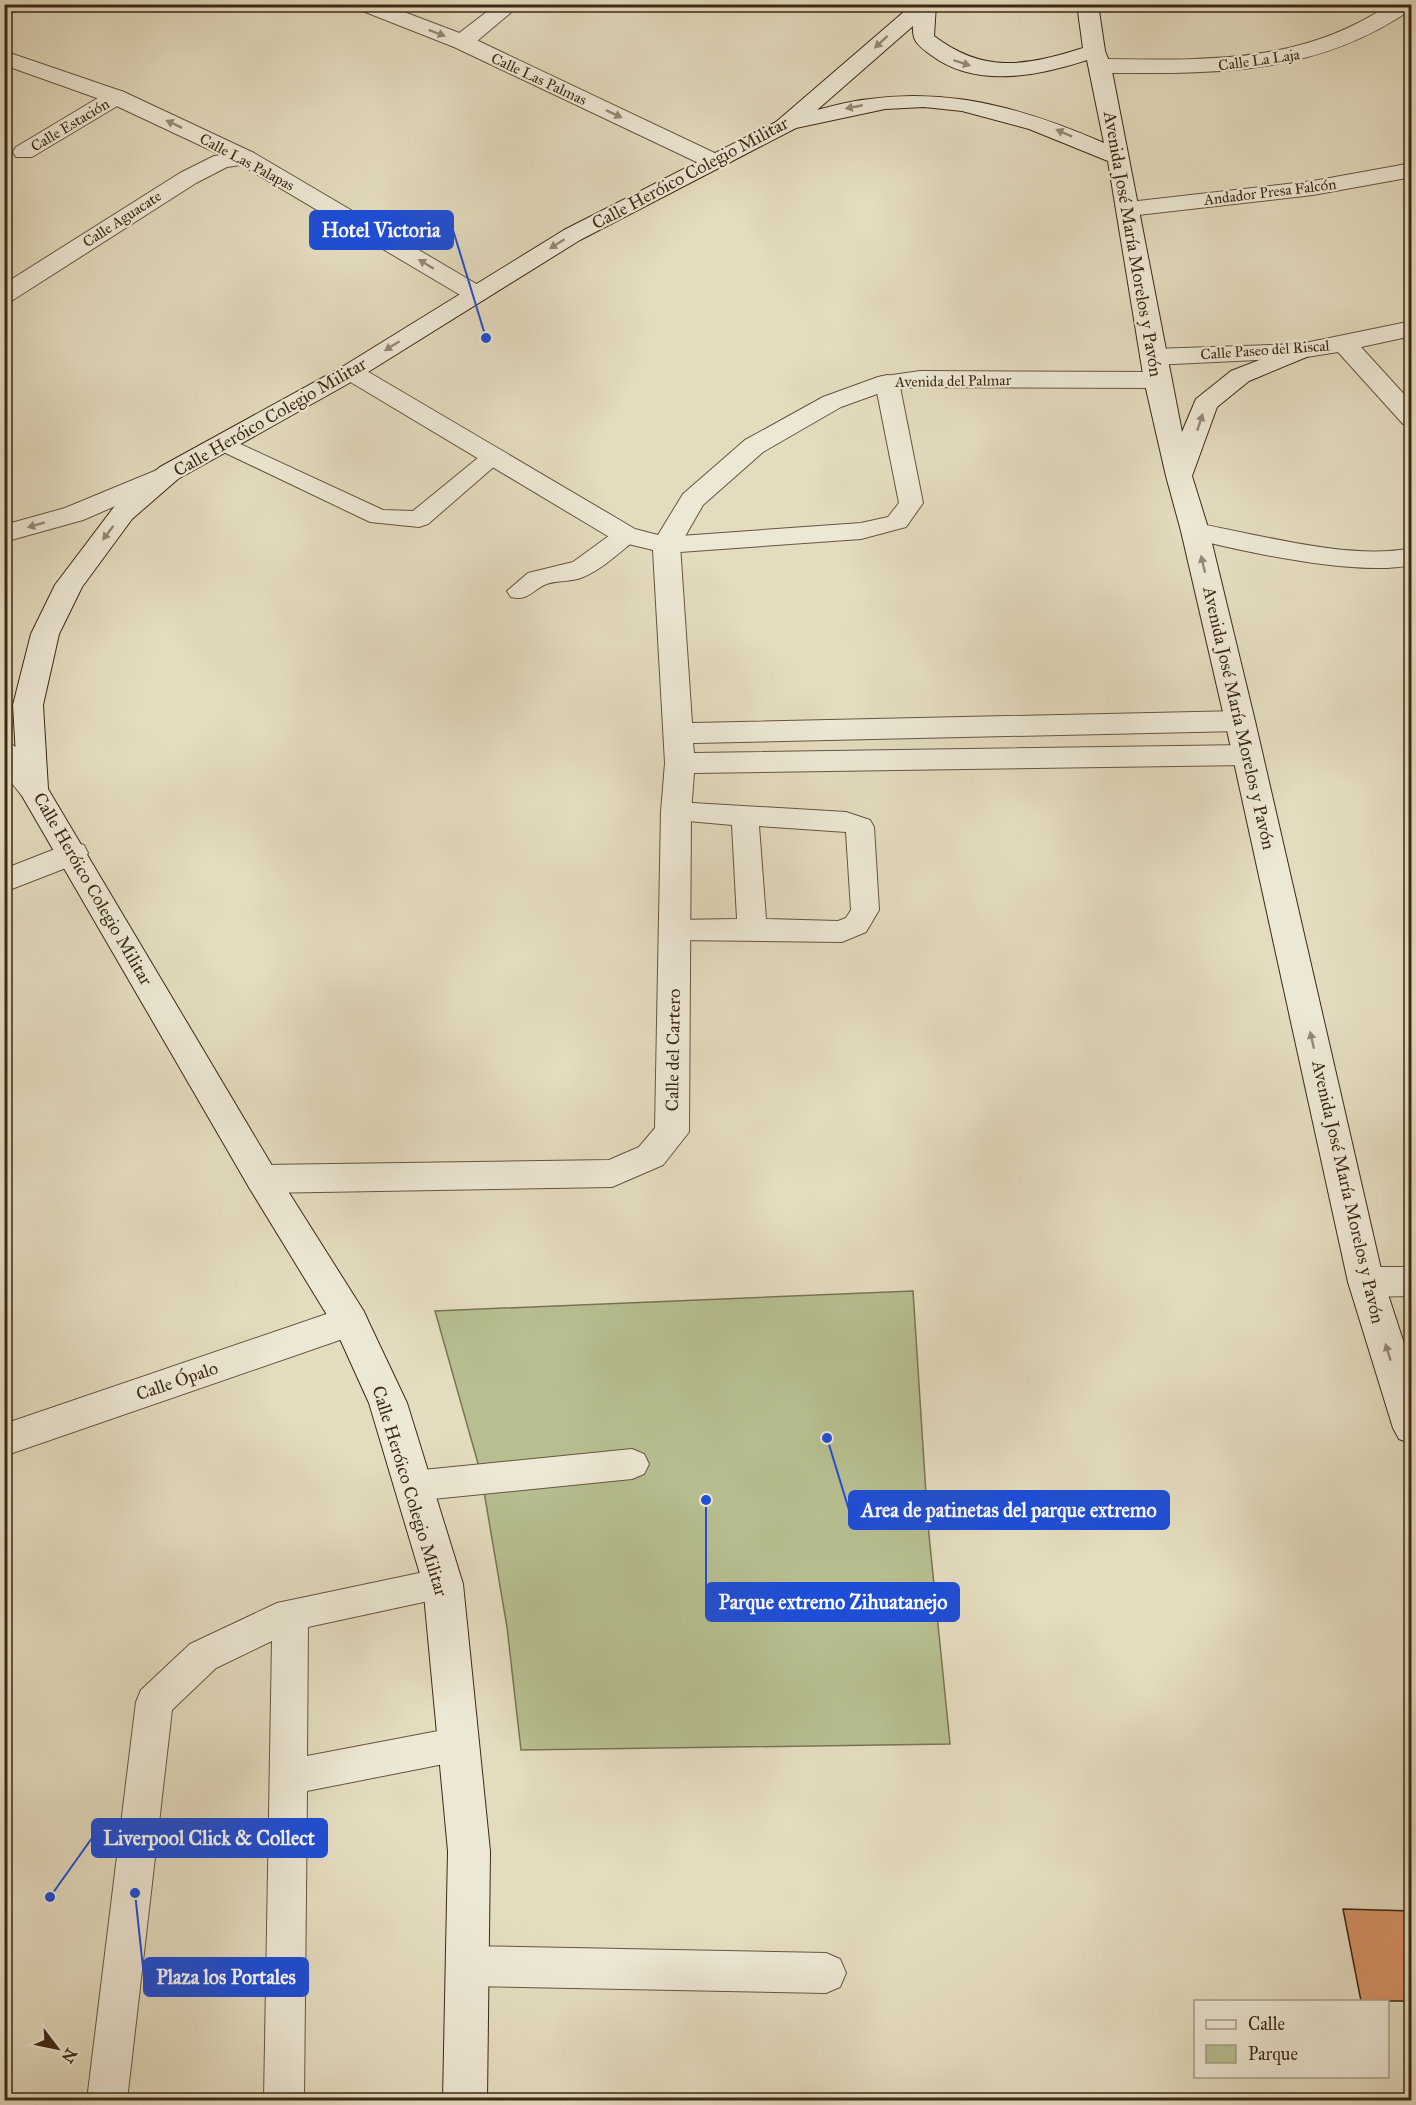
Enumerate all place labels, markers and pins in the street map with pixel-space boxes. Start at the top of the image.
callout: Hotel Victoria [310,211,453,249]
callout: Area de patinetas del parque extremo [849,1491,1169,1529]
callout: Parque extremo Zihuatanejo [706,1583,959,1621]
callout: Liverpool Click & Collect [92,1819,327,1857]
callout: Plaza los Portales [144,1958,308,1996]

